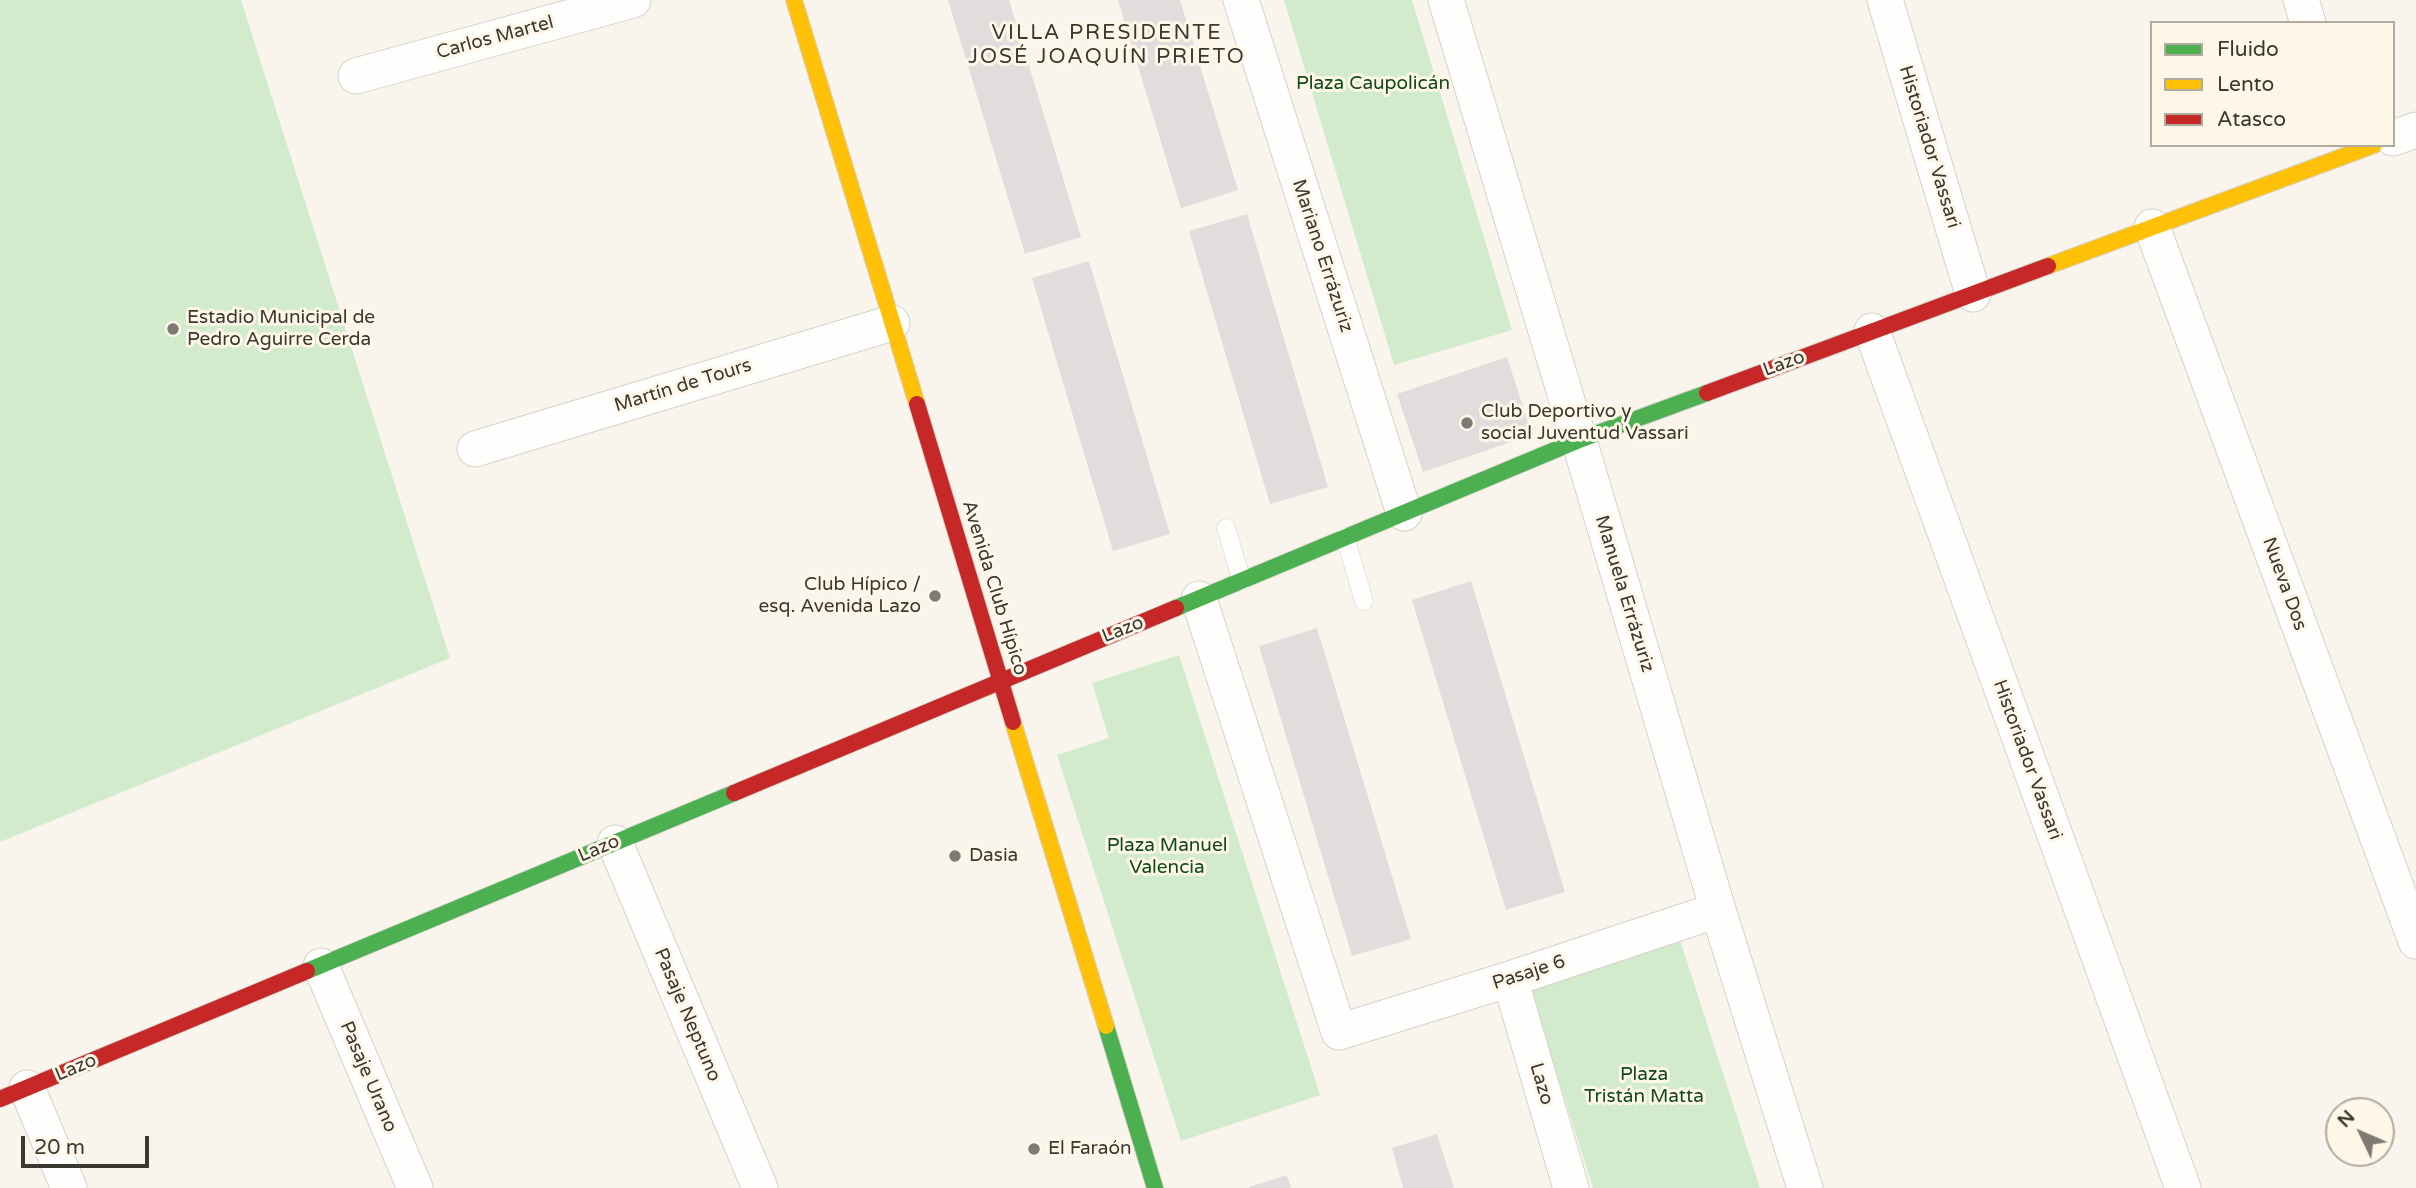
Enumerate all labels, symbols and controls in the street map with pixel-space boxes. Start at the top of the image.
street label: Carlos Martel [434,11,556,65]
district label: VILLA PRESIDENTE JOSÉ JOAQUÍN PRIETO [971,20,1243,70]
legend [2150,21,2395,147]
text: Fluido [2217,37,2279,62]
street label: Historiador Vassari [1893,63,1965,231]
text: Lento [2217,72,2274,97]
park label: Plaza Caupolicán [1296,73,1450,95]
text: Atasco [2217,107,2286,132]
street label: Mariano Errázuriz [1287,177,1357,335]
place label: Estadio Municipal de Pedro Aguirre Cerda [187,307,375,351]
marker: Estadio Municipal de Pedro Aguirre Cerda [165,321,181,337]
street label: Lazo [1760,346,1808,382]
street label: Martín de Tours [612,354,754,418]
place label: Club Deportivo y social Juventud Vassari [1481,401,1689,445]
marker: Club Deportivo y social Juventud Vassari [1459,415,1475,431]
street label: Avenida Club Hípico [957,498,1031,678]
street label: Manuela Errázuriz [1589,513,1659,675]
street label: Nueva Dos [2257,534,2311,634]
place label: Club Hípico / esq. Avenida Lazo [759,574,921,618]
marker: Club Hípico / esq. Avenida Lazo [927,588,943,604]
street label: Lazo [1099,611,1147,649]
street label: Historiador Vassari [1987,677,2067,843]
street label: Lazo [575,830,623,868]
park label: Plaza Manuel Valencia [1107,835,1227,879]
place label: Dasia [969,845,1018,867]
marker: Dasia [947,848,963,864]
street label: Pasaje Neptuno [649,945,725,1085]
street label: Pasaje 6 [1490,951,1568,995]
street label: Pasaje Urano [334,1018,402,1136]
street label: Lazo [52,1049,100,1087]
street label: Lazo [1524,1060,1558,1108]
park label: Plaza Tristán Matta [1584,1064,1704,1108]
north arrow [2325,1097,2395,1167]
text: N [2333,1106,2360,1132]
scale bar [24,1122,152,1166]
text: 20 m [34,1135,85,1160]
place label: El Faraón [1048,1138,1132,1160]
marker: El Faraón [1026,1141,1042,1157]

